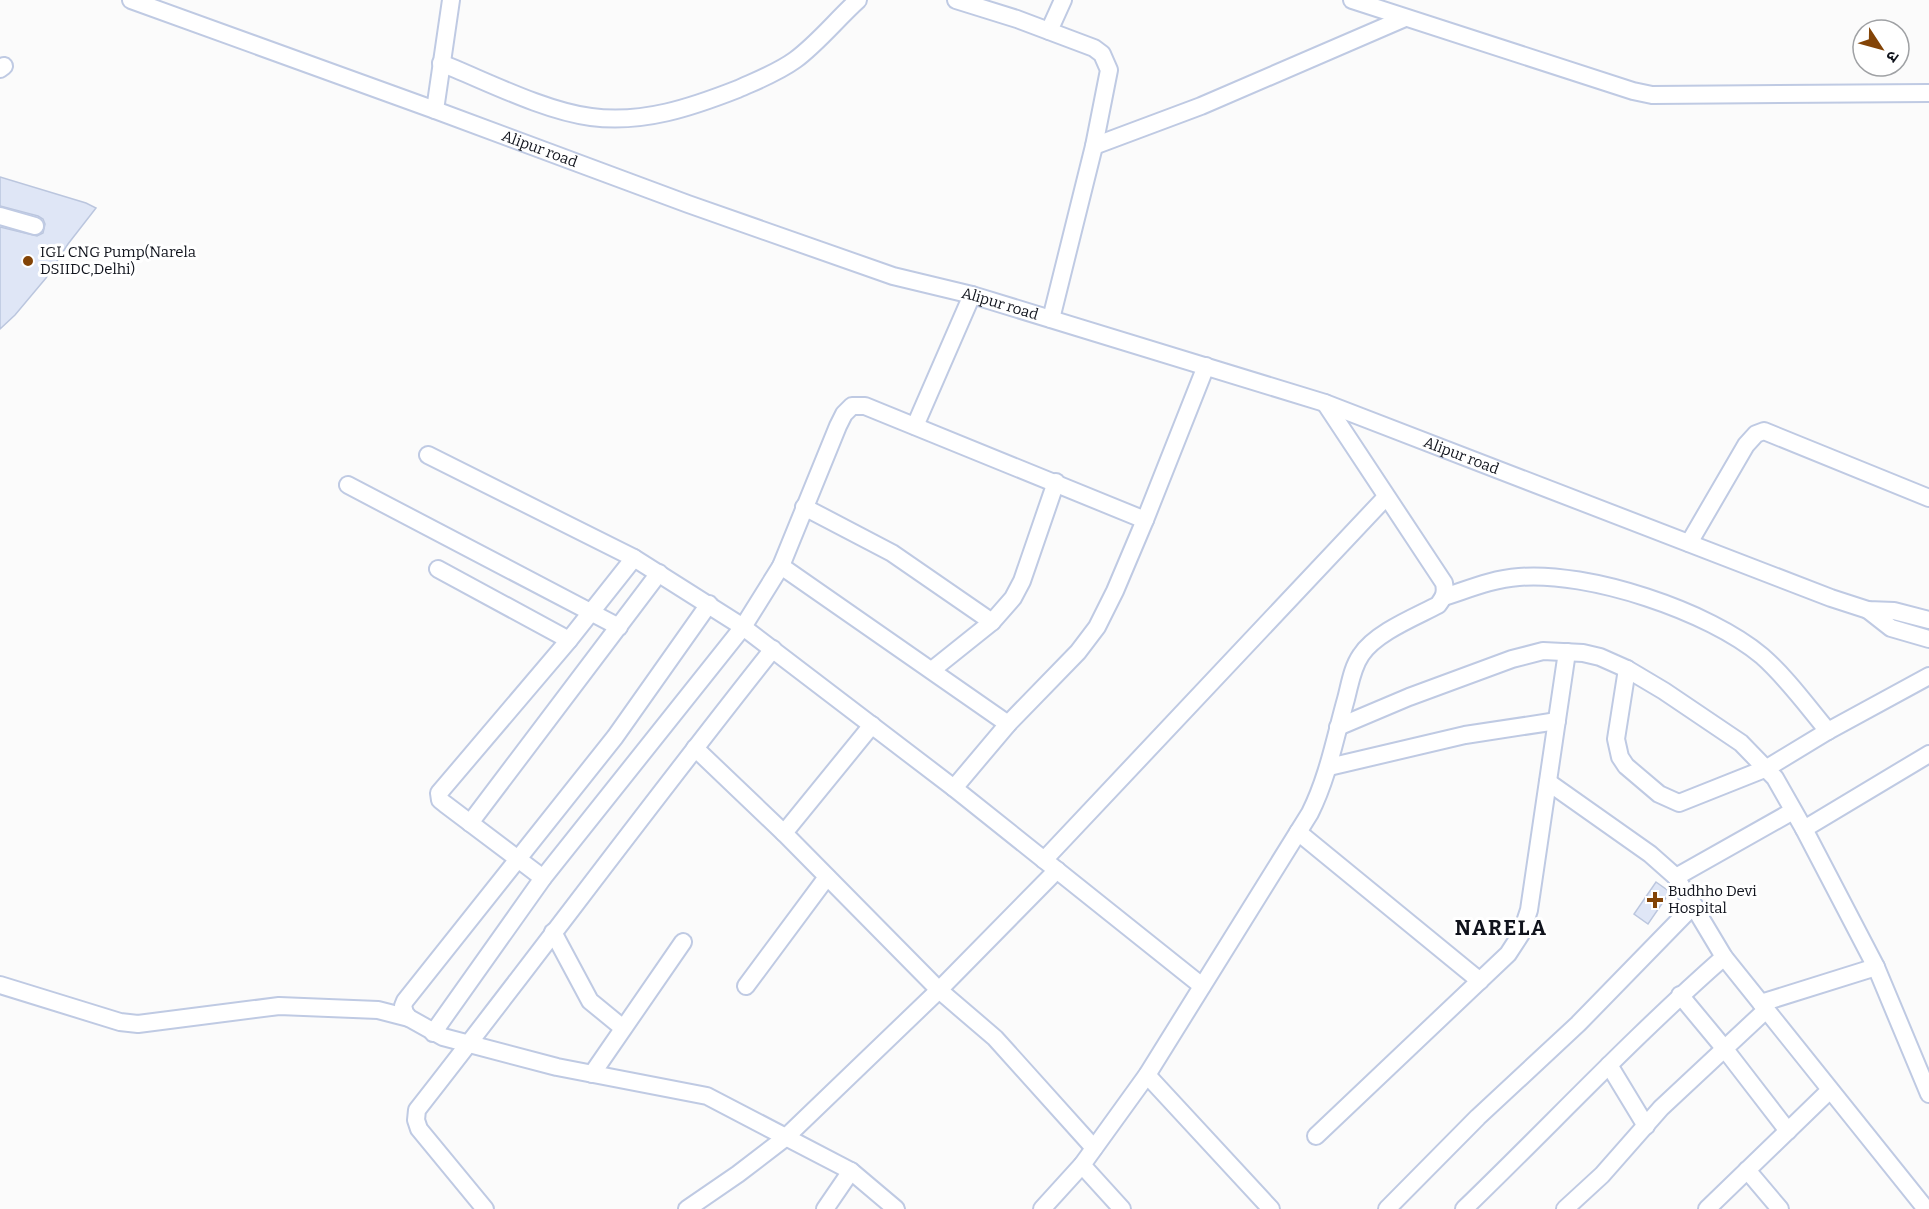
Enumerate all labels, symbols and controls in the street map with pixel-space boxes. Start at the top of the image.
north arrow [1851,18,1911,78]
text: उ [1882,47,1903,66]
street label: Alipur road [499,127,580,171]
place label: IGL CNG Pump(Narela DSIIDC,Delhi) [40,243,196,278]
marker: IGL CNG Pump(Narela DSIIDC,Delhi) [21,254,35,268]
street label: Alipur road [960,284,1041,324]
street label: Alipur road [1421,433,1502,478]
place label: Budhho Devi Hospital [1668,882,1757,917]
marker: Budhho Devi Hospital [1646,891,1664,909]
district label: NARELA [1455,915,1547,941]

